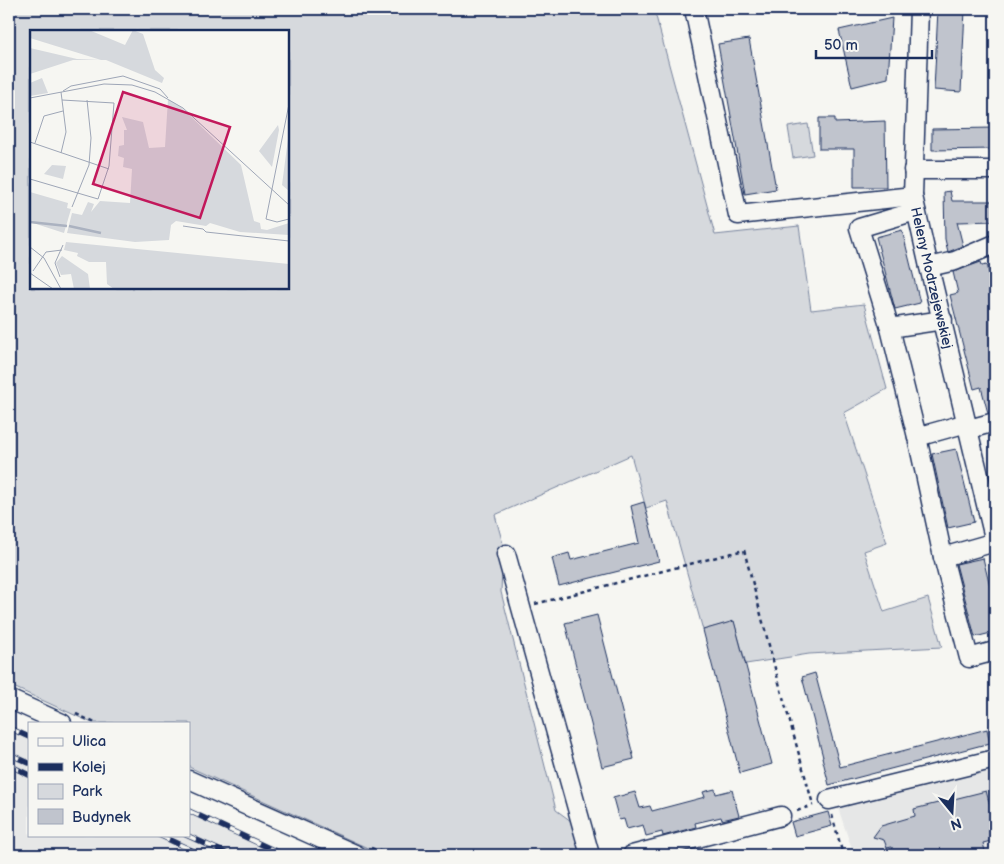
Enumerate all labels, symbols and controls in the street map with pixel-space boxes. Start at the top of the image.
scale bar [816,28,933,60]
inset map [30,30,289,289]
text: 50 m [824,36,858,55]
street label: Heleny Modrzejewskiej [907,205,957,350]
legend [28,722,190,836]
text: Ulica [72,732,106,751]
text: Kolej [72,758,106,777]
text: Park [72,782,103,801]
north arrow [926,786,976,836]
text: Budynek [72,808,131,827]
text: N [948,814,963,834]

